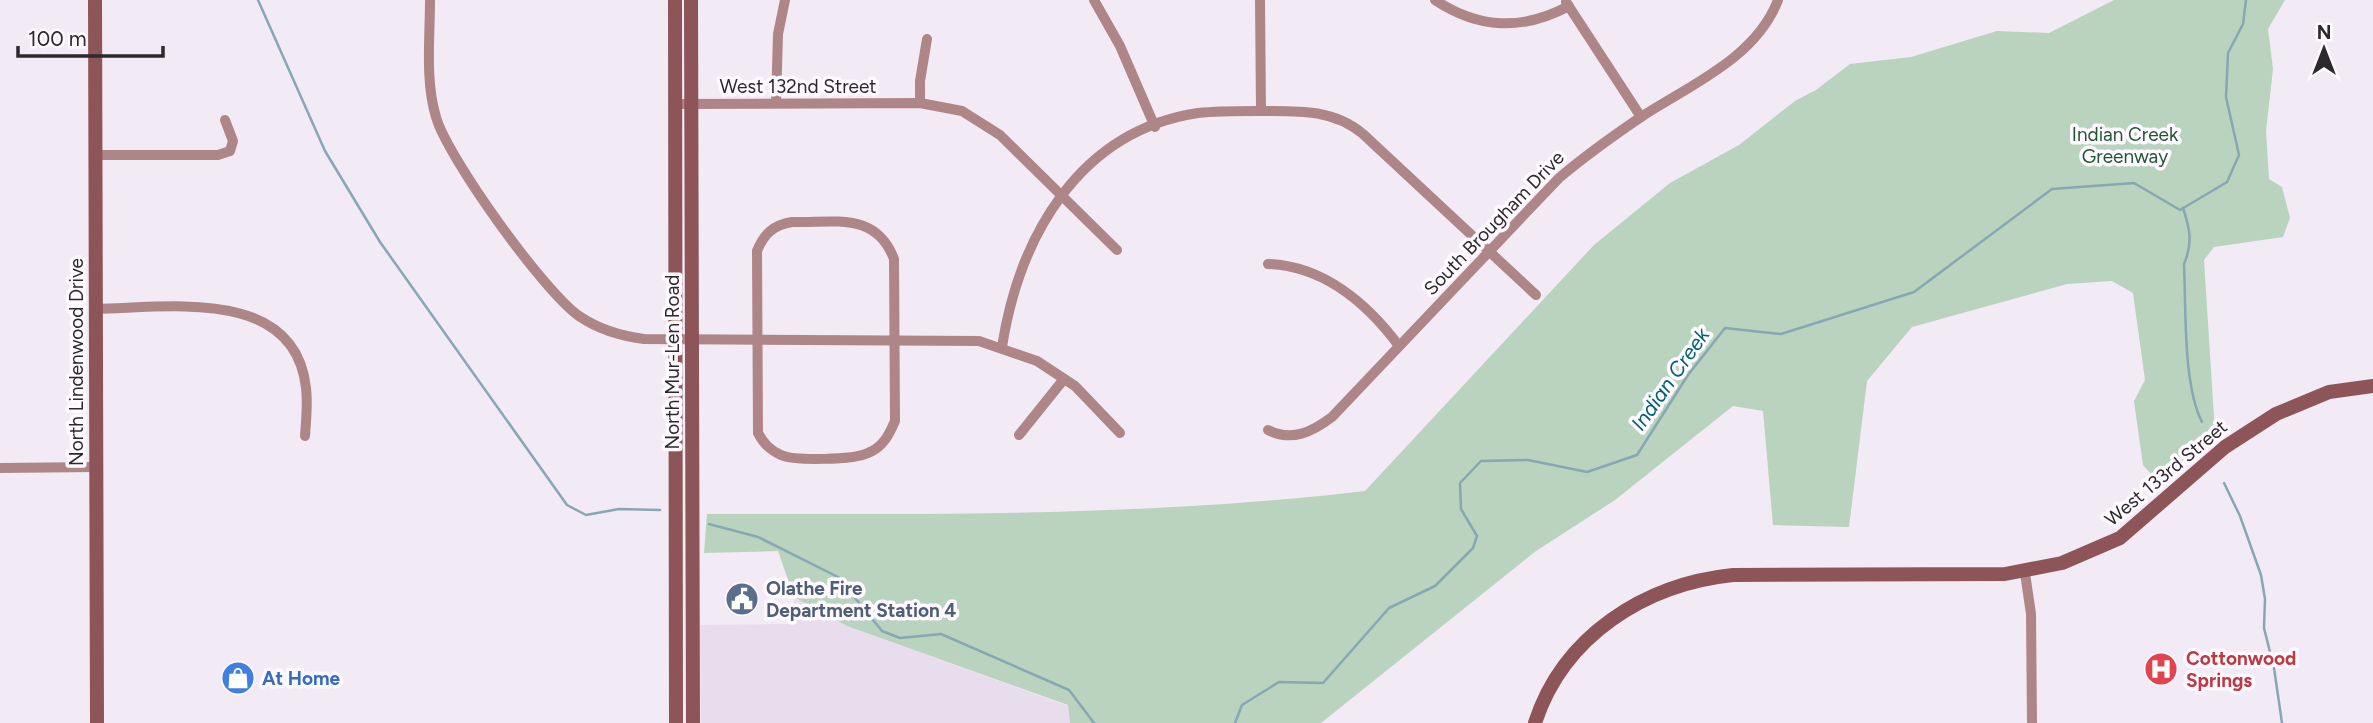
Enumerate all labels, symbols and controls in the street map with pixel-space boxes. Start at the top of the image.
scale bar [18,14,163,58]
north arrow [2289,14,2359,84]
text: N [2317,21,2331,44]
text: 100 m [28,26,87,51]
street label: West 132nd Street [719,75,877,98]
park label: Indian Creek Greenway [2072,123,2179,168]
street label: South Brougham Drive [1419,146,1569,300]
street label: North Lindenwood Drive [65,258,88,466]
street label: North Mur-Len Road [661,275,684,449]
water label: Indian Creek [1626,322,1715,435]
street label: West 133rd Street [2100,415,2232,531]
place label: Olathe Fire Department Station 4 [766,577,956,622]
public building icon: Olathe Fire Department Station 4 [723,580,761,618]
place label: Cottonwood Springs [2186,647,2296,692]
hospital icon: Cottonwood Springs [2142,650,2180,688]
shop icon: At Home [219,659,257,697]
place label: At Home [262,667,341,690]

